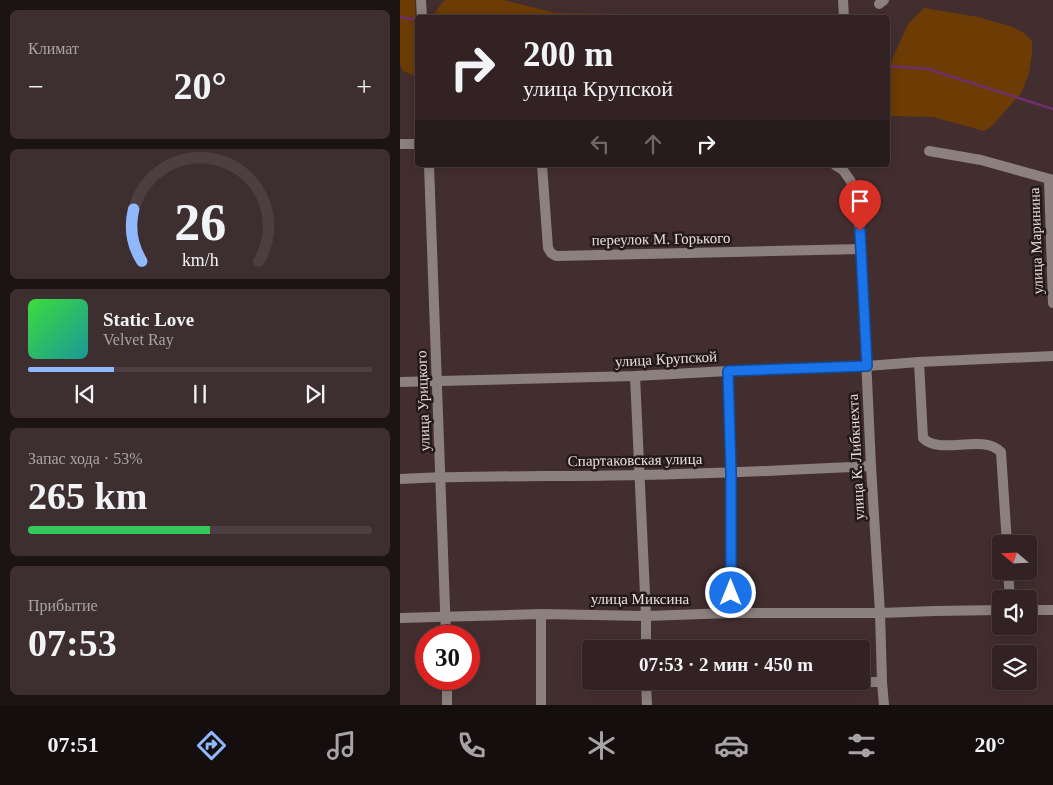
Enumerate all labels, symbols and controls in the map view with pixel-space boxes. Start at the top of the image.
icon: right [440,35,505,100]
text: 200 m [523,35,613,74]
text: Климат [28,40,79,57]
text: 20° [173,65,227,107]
text: − [28,71,44,102]
text: + [356,71,372,102]
text: улица Крупской [523,76,673,101]
icon: left [586,130,614,158]
icon: ahead [639,130,667,158]
icon: right [692,130,720,158]
pin [839,180,881,231]
icon: arrive [846,187,874,215]
street label: улица Маринина [1026,187,1046,295]
text: 26 [174,194,226,251]
street label: переулок М. Горького [592,230,730,248]
text: km/h [182,250,218,270]
text: Static Love [103,309,194,330]
text: Velvet Ray [103,331,174,348]
street label: улица Крупской [614,348,718,370]
street label: улица Урицкого [413,350,433,452]
icon: previous [71,380,99,408]
icon: pause [186,380,214,408]
icon: next [301,380,329,408]
street label: улица К. Либкнехта [845,393,867,521]
text: Запас хода · 53% [28,450,143,467]
street label: Спартаковская улица [568,451,703,469]
text: 265 km [28,475,147,517]
north arrow [992,535,1038,580]
map controls [992,535,1037,690]
position arrow [704,566,756,618]
button: sound [992,590,1037,635]
street label: улица Миксина [591,591,690,607]
text: Прибытие [28,597,98,614]
text: 07:53 [28,622,117,664]
speed limit sign: 30 [415,625,480,690]
button: layers [992,645,1037,690]
text: 07:53 · 2 мин · 450 m [639,654,813,675]
icon: directions [194,728,229,763]
icon: music [324,728,359,763]
icon: phone [454,728,489,763]
icon: climate [584,728,619,763]
icon: car [714,728,749,763]
icon: filters [844,728,879,763]
text: 07:51 [48,732,99,757]
text: 20° [975,732,1005,757]

